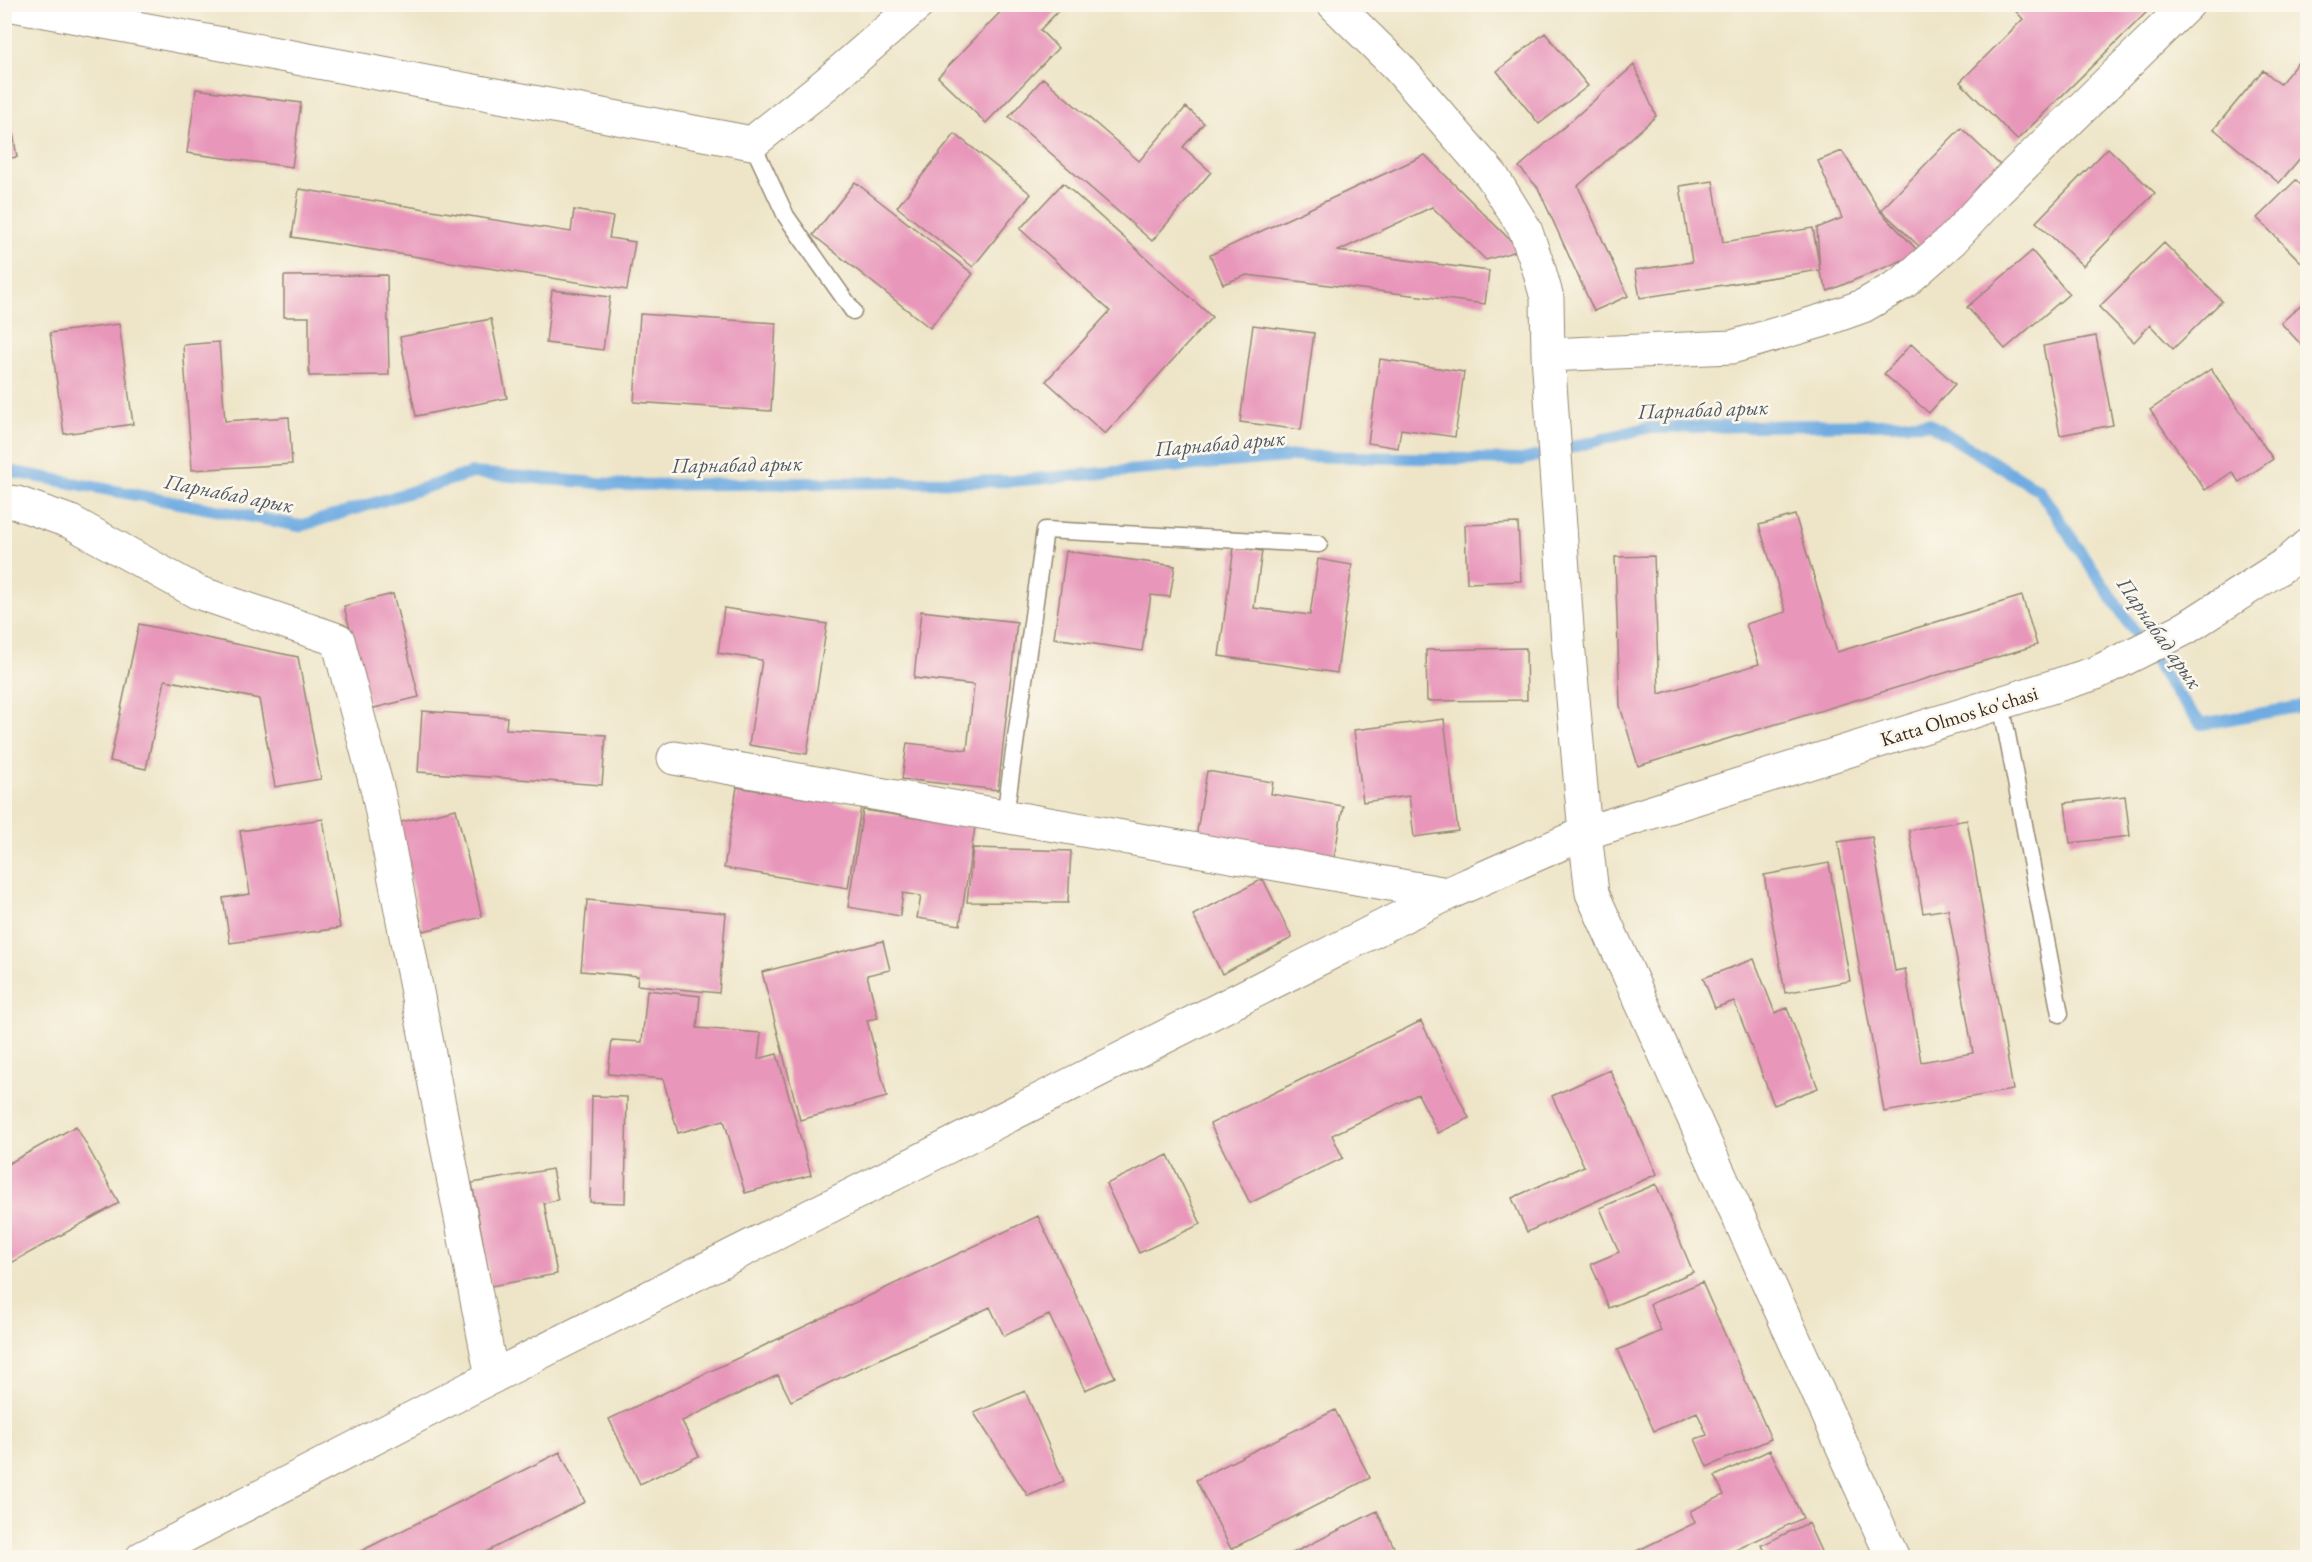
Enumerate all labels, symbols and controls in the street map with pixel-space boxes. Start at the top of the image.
water label: Парнабад арык [1636,393,1770,425]
water label: Парнабад арык [1153,424,1287,462]
water label: Парнабад арык [670,449,804,479]
water label: Парнабад арык [161,467,297,519]
water label: Парнабад арык [2111,571,2209,695]
street label: Katta Olmos ko'chasi [1877,680,2041,752]

